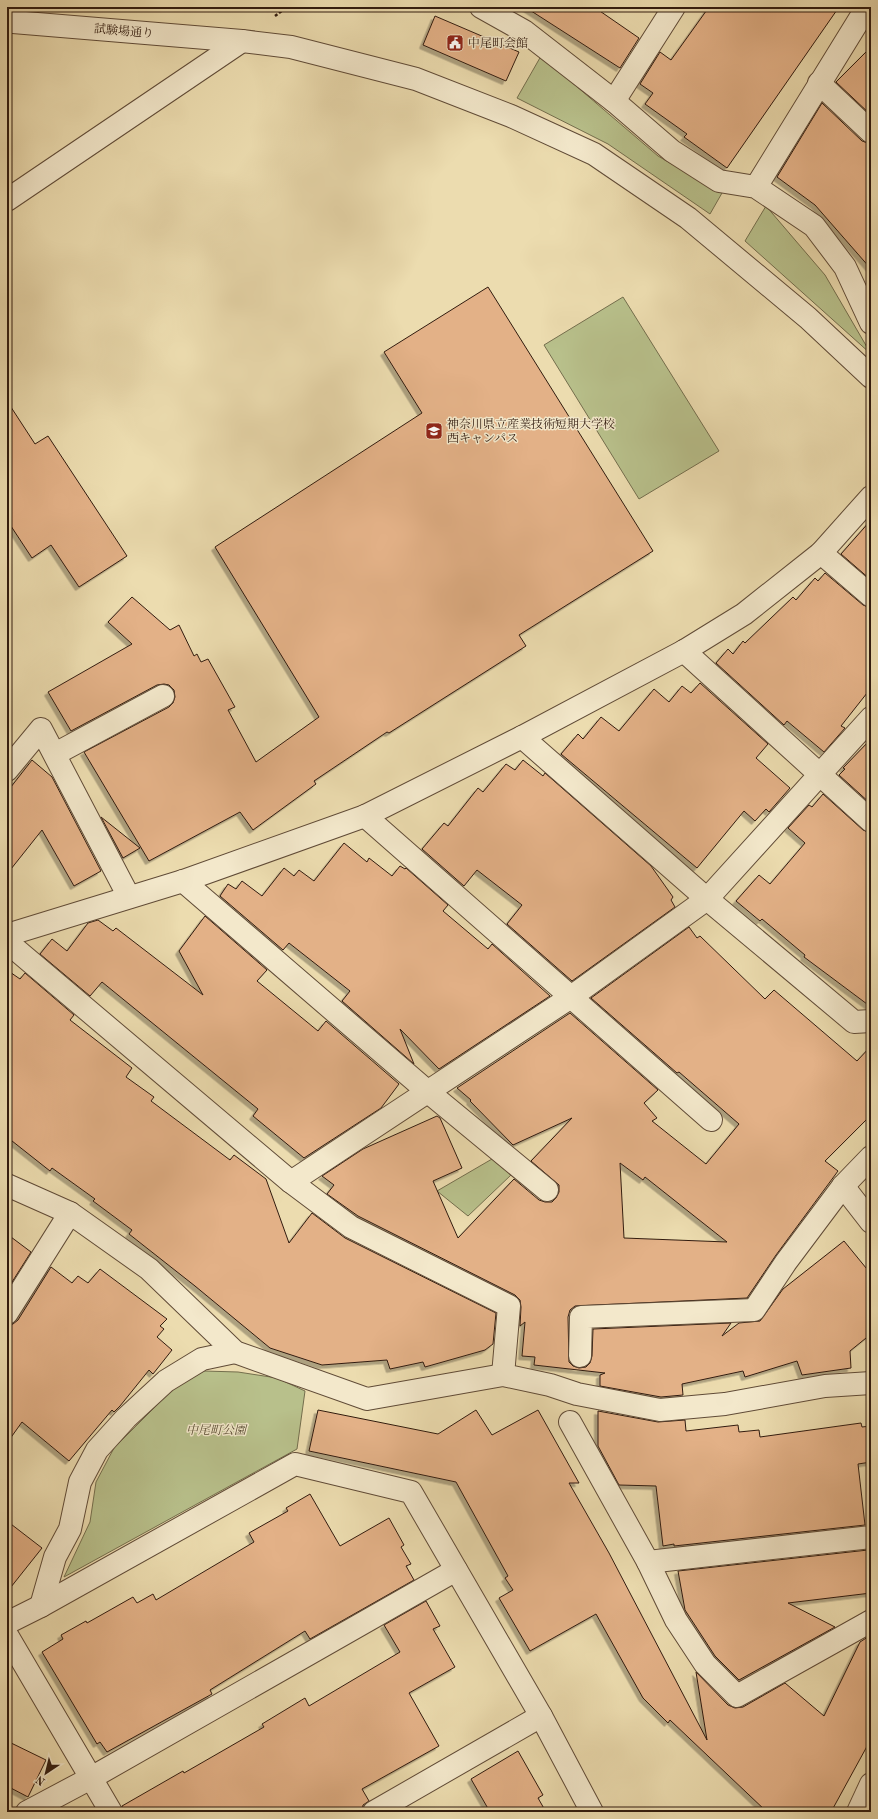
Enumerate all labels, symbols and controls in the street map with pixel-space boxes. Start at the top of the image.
street label: 試験場通り [93,21,155,41]
public building icon: 中尾町会館 [445,33,465,53]
place label: 中尾町会館 [468,36,528,50]
place label: 神奈川県立産業技術短期大学校 西キャンパス [447,417,615,445]
school or university icon: 神奈川県立産業技術短期大学校 西キャンパス [424,421,444,441]
park label: 中尾町公園 [186,1423,248,1437]
north arrow [26,1753,66,1793]
text: N [34,1773,48,1787]

